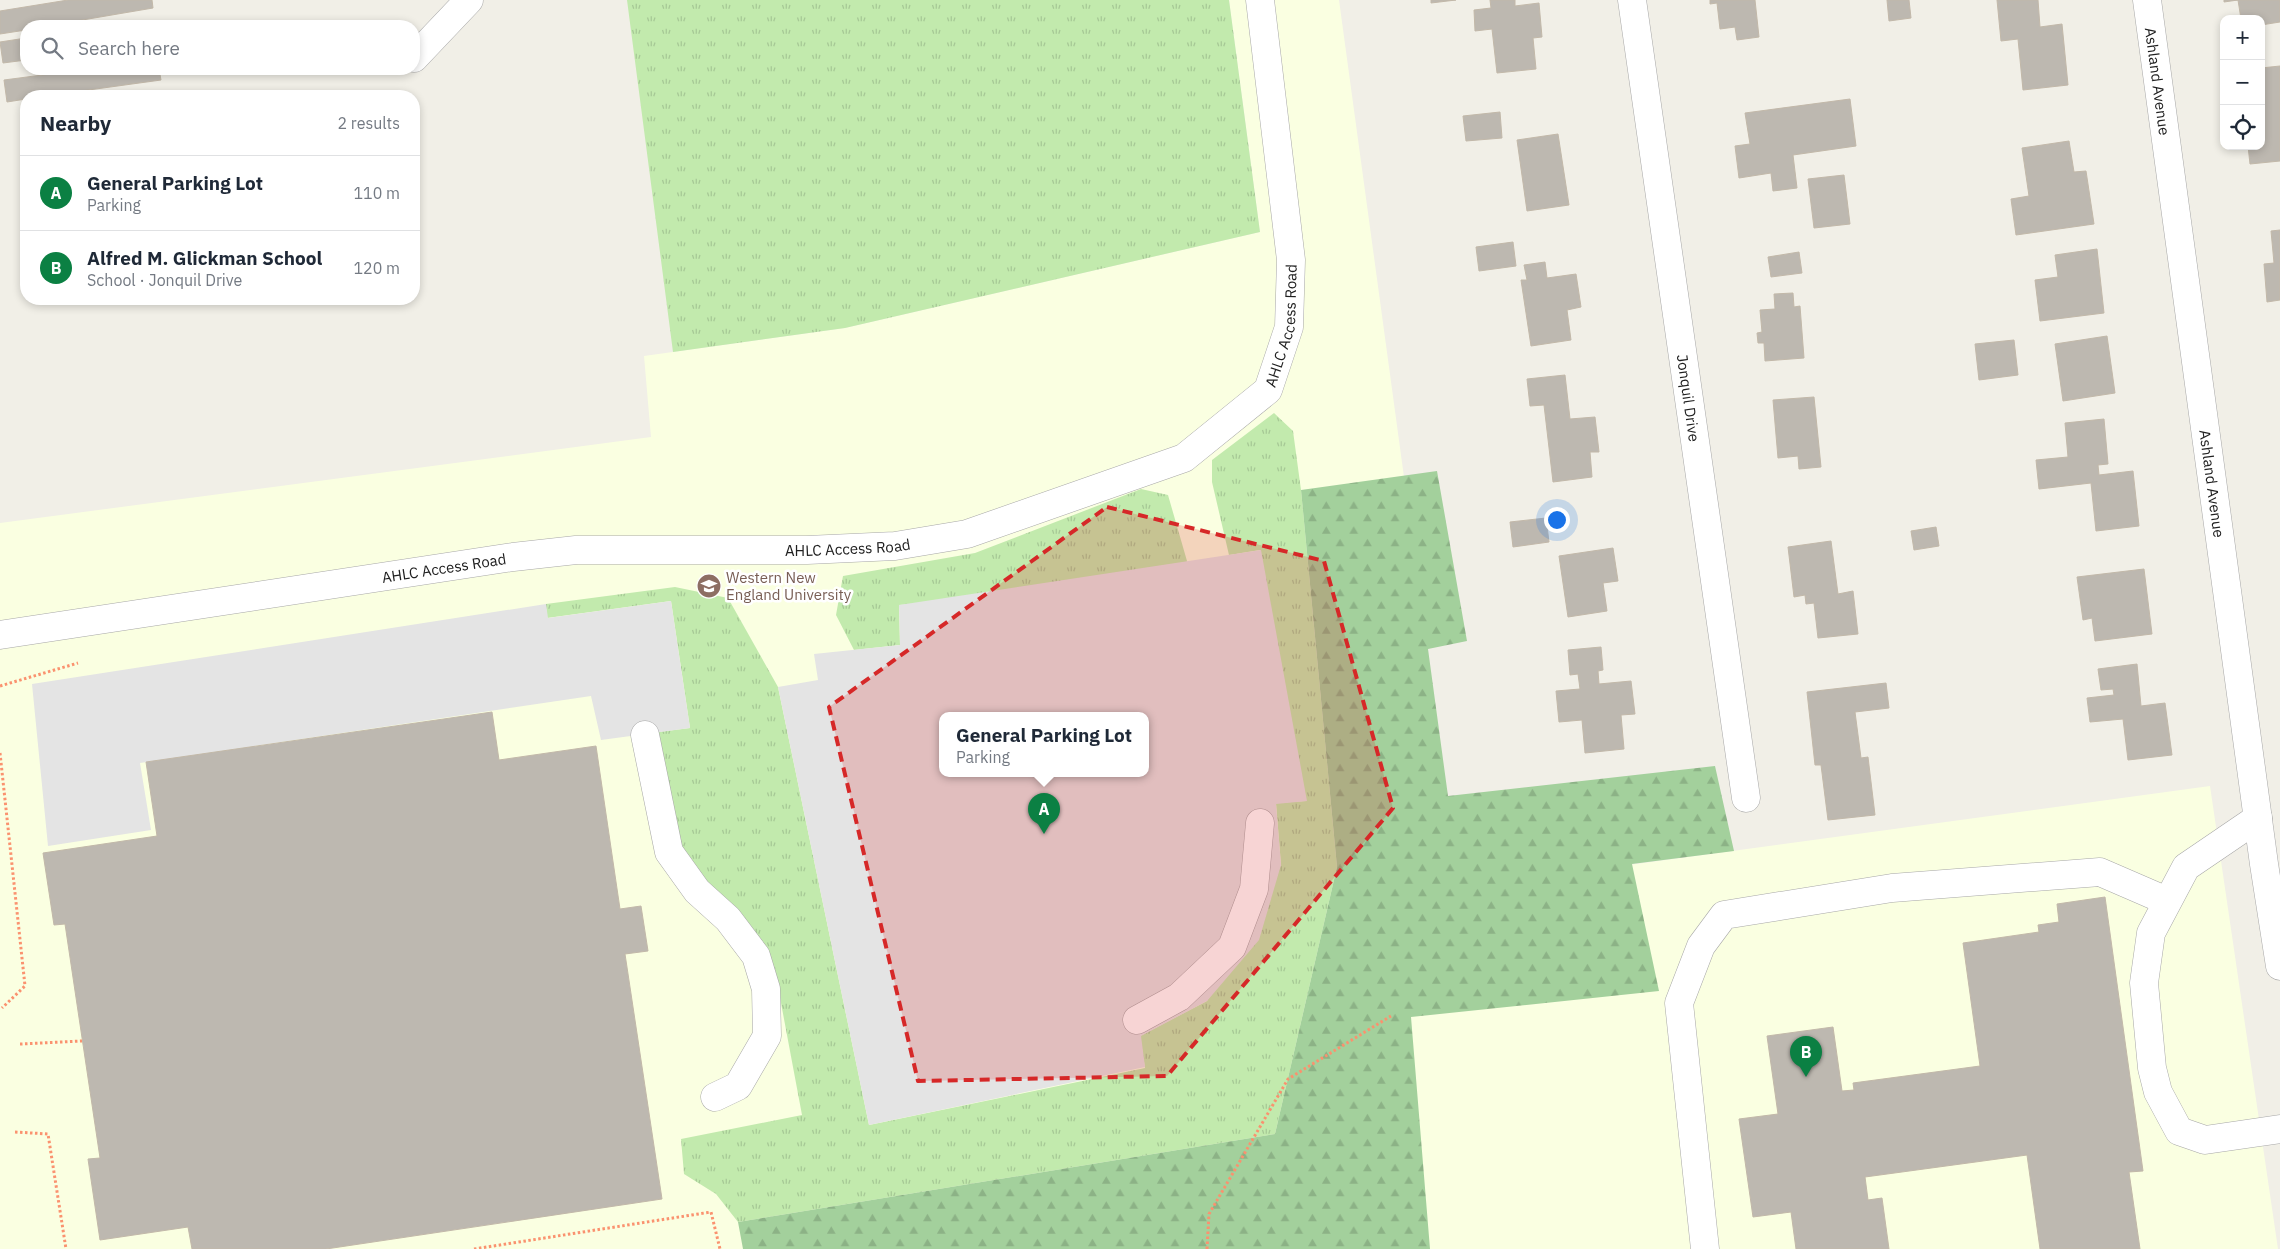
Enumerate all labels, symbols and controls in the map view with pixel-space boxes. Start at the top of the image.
map controls [2220,15,2265,150]
button: + [2220,15,2265,60]
search box [20,20,420,75]
street label: Ashland Avenue [2141,26,2175,136]
icon: search [38,34,66,62]
text: Search here [78,36,180,60]
button: − [2220,60,2265,105]
button: locate [2220,105,2265,150]
text: Nearby [40,109,111,137]
text: 2 results [337,113,400,133]
text: General Parking Lot [87,171,263,195]
text: A [51,183,61,203]
text: 110 m [353,183,400,203]
text: Parking [87,195,141,215]
text: Alfred M. Glickman School [87,246,322,270]
text: B [51,258,61,278]
text: 120 m [353,258,400,278]
street label: AHLC Access Road [1260,264,1300,389]
text: School · Jonquil Drive [87,270,242,290]
street label: Jonquil Drive [1673,353,1704,443]
street label: Ashland Avenue [2196,429,2229,539]
your location [1544,507,1570,533]
street label: AHLC Access Road [785,534,912,560]
street label: AHLC Access Road [380,549,507,586]
place label: Western New England University [726,568,852,604]
school or university icon: Western New England University [696,573,722,599]
popup [939,712,1149,777]
text: General Parking Lot [956,723,1132,747]
text: Parking [956,747,1010,767]
pin: A [1028,793,1060,834]
pin: B [1790,1036,1822,1077]

